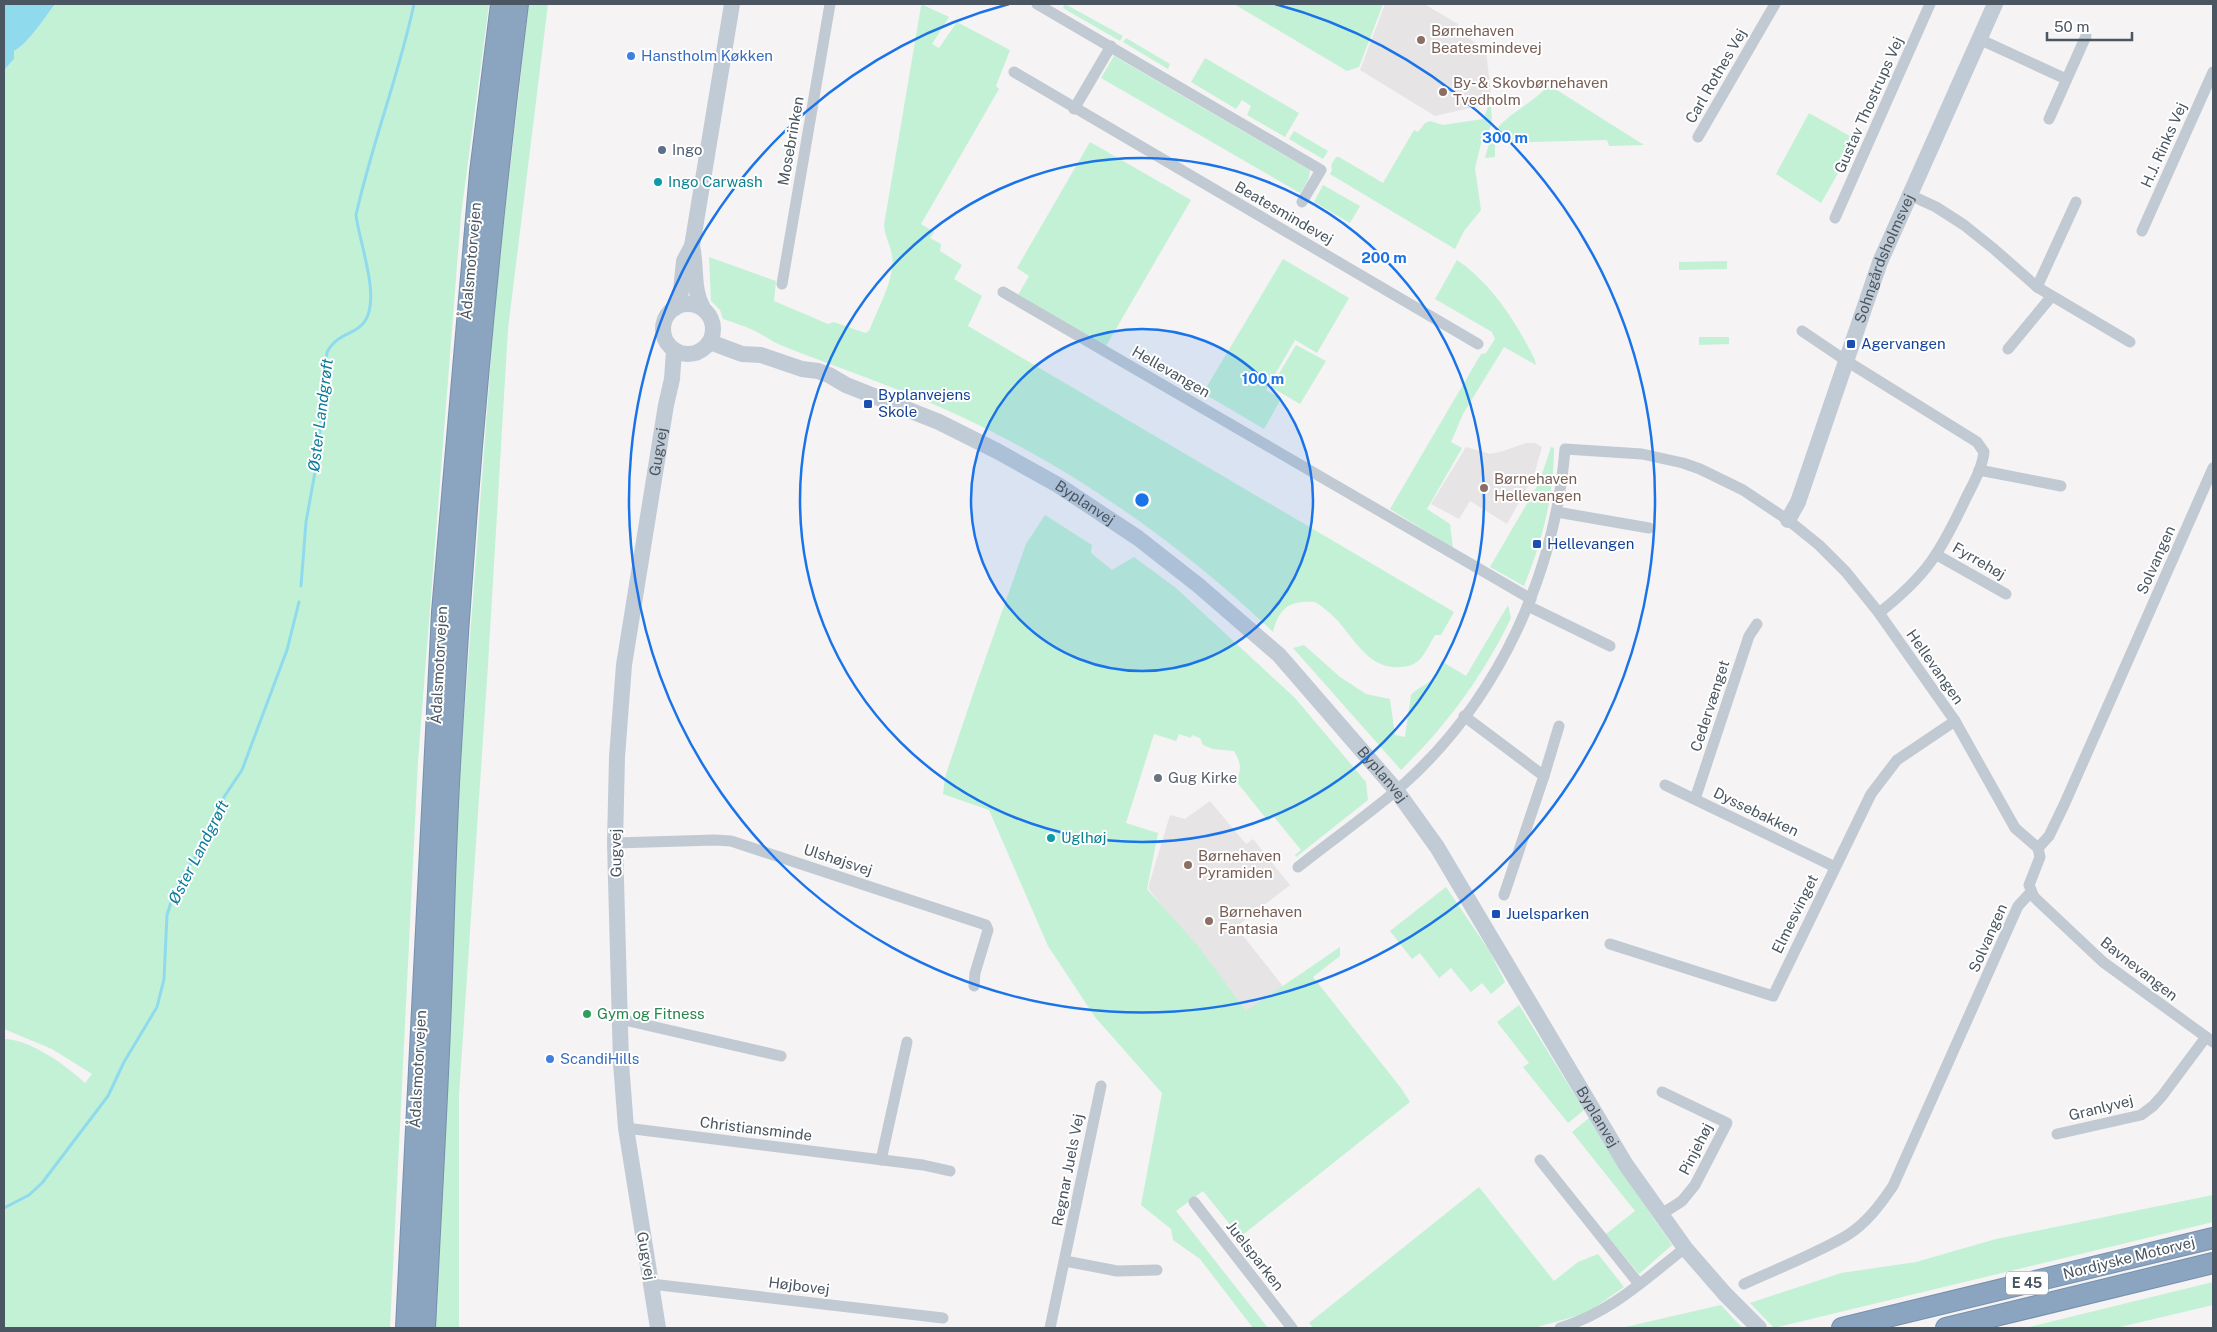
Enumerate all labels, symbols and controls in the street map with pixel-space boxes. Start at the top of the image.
scale bar [2047,10,2132,42]
text: 50 m [2054,18,2089,35]
place label: Børnehaven Beatesmindevej [1431,22,1542,56]
street label: Carl Rothes Vej [1682,26,1749,126]
marker: Børnehaven Beatesmindevej [1415,34,1427,46]
street label: Gustav Thostrups Vej [1831,34,1906,176]
place label: Hanstholm Køkken [641,47,773,64]
marker: Hanstholm Køkken [625,50,637,62]
place label: By- & Skovbørnehaven Tvedholm [1453,74,1608,108]
marker: By- & Skovbørnehaven Tvedholm [1437,86,1449,98]
street label: Mosebrinken [774,95,807,187]
street label: H.J. Rinks Vej [2137,100,2190,190]
text: 300 m [1482,129,1528,146]
place label: Ingo [672,141,702,158]
marker: Ingo [656,144,668,156]
place label: Ingo Carwash [668,173,763,190]
marker: Ingo Carwash [652,176,664,188]
street label: Beatesmindevej [1232,178,1336,248]
street label: Sohngårdsholmsvej [1851,191,1917,325]
street label: Ådalsmotorvejen [456,201,484,320]
text: 200 m [1361,249,1407,266]
place label: Agervangen [1861,335,1946,352]
marker: Agervangen [1845,338,1857,350]
street label: Hellevangen [1129,342,1213,401]
water label: Øster Landgrøft [304,357,337,474]
text: 100 m [1242,370,1284,387]
place label: Byplanvejens Skole [878,386,971,420]
marker: Byplanvejens Skole [862,398,874,410]
street label: Gugvej [646,426,670,477]
place label: Børnehaven Hellevangen [1494,470,1581,504]
street label: Byplanvej [1052,476,1118,528]
marker: Børnehaven Hellevangen [1478,482,1490,494]
centre of rings [1133,491,1151,509]
street label: Solvangen [2133,523,2178,597]
place label: Hellevangen [1547,535,1634,552]
marker: Hellevangen [1531,538,1543,550]
street label: Fyrrehøj [1950,539,2009,582]
street label: Ådalsmotorvejen [426,606,450,724]
street label: Hellevangen [1903,626,1967,707]
street label: Cedervænget [1687,658,1732,754]
street label: Byplanvej [1354,743,1411,805]
place label: Gug Kirke [1168,769,1237,786]
marker: Gug Kirke [1152,772,1164,784]
street label: Dyssebakken [1711,784,1802,840]
water label: Øster Landgrøft [164,797,233,908]
street label: Gugvej [607,828,624,878]
place label: Uglhøj [1061,829,1106,846]
marker: Uglhøj [1045,832,1057,844]
street label: Ulshøjsvej [802,840,875,879]
place label: Børnehaven Pyramiden [1198,847,1281,881]
marker: Børnehaven Pyramiden [1182,859,1194,871]
street label: Elmesvinget [1768,871,1821,956]
street label: Solvangen [1965,901,2010,975]
place label: Børnehaven Fantasia [1219,903,1302,937]
place label: Juelsparken [1506,905,1589,922]
marker: Juelsparken [1490,908,1502,920]
marker: Børnehaven Fantasia [1203,915,1215,927]
street label: Bavnevangen [2097,933,2181,1004]
place label: Gym og Fitness [597,1005,705,1022]
marker: Gym og Fitness [581,1008,593,1020]
street label: Ådalsmotorvejen [405,1010,429,1128]
place label: ScandiHills [560,1050,639,1067]
marker: ScandiHills [544,1053,556,1065]
street label: Byplanvej [1573,1083,1623,1150]
street label: Granlyvej [2067,1091,2135,1124]
street label: Regnar Juels Vej [1048,1112,1087,1228]
street label: Christiansminde [699,1113,813,1144]
street label: Pinjehøj [1675,1120,1716,1178]
street label: Juelsparken [1223,1218,1288,1294]
street label: Gugvej [634,1230,659,1281]
street label: Nordjyske Motorvej [2061,1233,2197,1282]
road number: E 45 [2006,1272,2048,1295]
street label: Højbovej [768,1273,831,1298]

